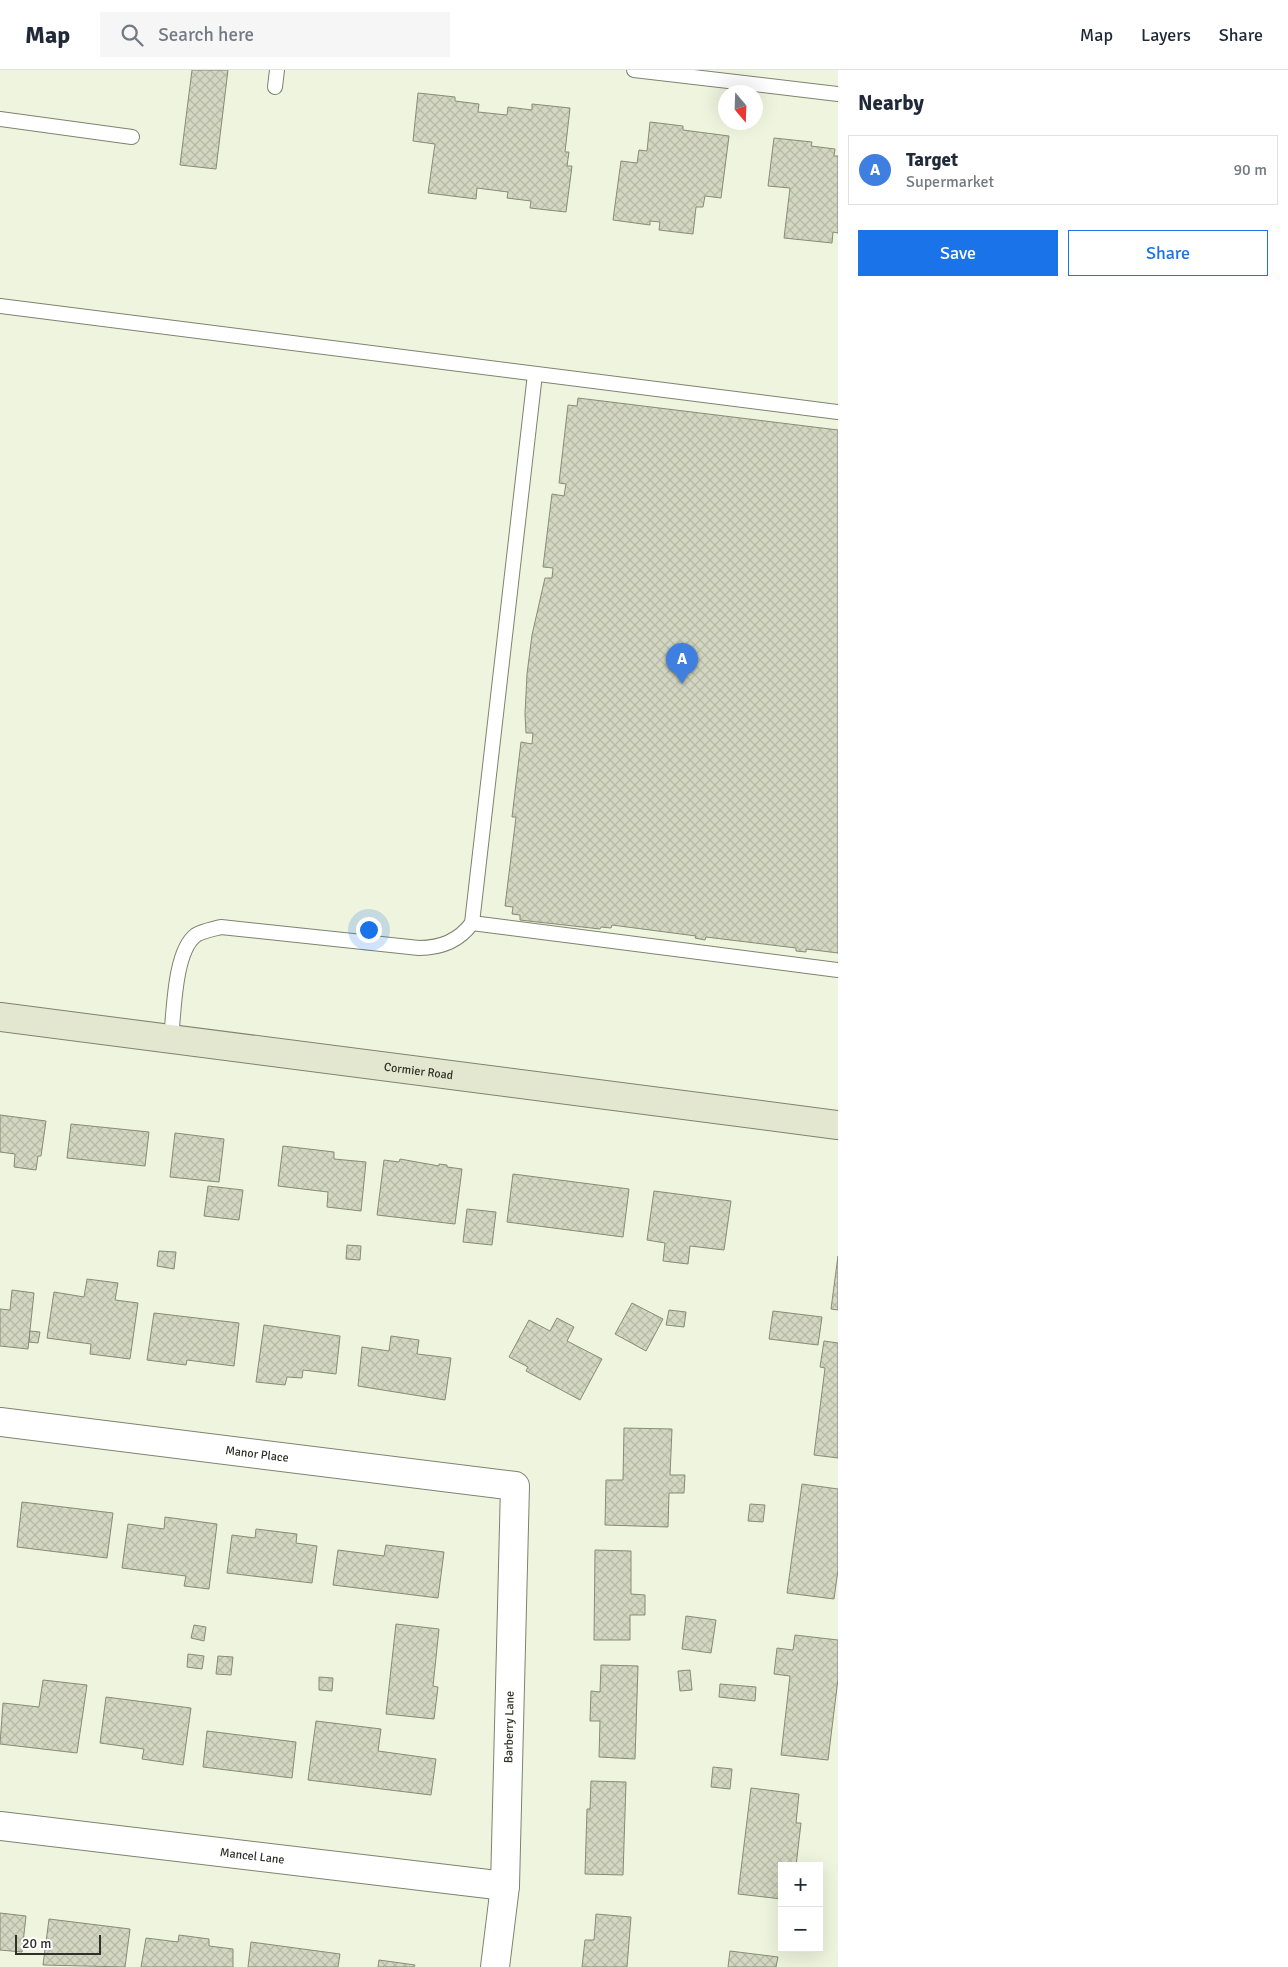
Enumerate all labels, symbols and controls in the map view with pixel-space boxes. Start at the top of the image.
search box [100,12,450,57]
text: Map [25,20,70,50]
icon: search [118,21,146,49]
text: Search here [158,23,254,47]
text: Map [1080,24,1113,46]
text: Layers [1141,24,1191,46]
text: Share [1219,24,1263,46]
north arrow [718,85,763,130]
text: Nearby [858,90,924,116]
text: Target [906,148,958,172]
text: A [870,160,880,180]
text: 90 m [1233,160,1267,180]
text: Supermarket [906,172,994,192]
button: Save [858,230,1058,276]
button: Share [1068,230,1268,276]
pin: A [666,643,698,684]
your location [356,917,382,943]
street label: Cormier Road [383,1060,454,1083]
street label: Manor Place [224,1443,289,1466]
street label: Barberry Lane [501,1691,518,1763]
street label: Mancel Lane [219,1845,285,1868]
map controls [778,1862,823,1952]
button: + [778,1862,823,1907]
button: − [778,1907,823,1952]
scale bar [15,1932,101,1955]
text: 20 m [22,1935,51,1952]

